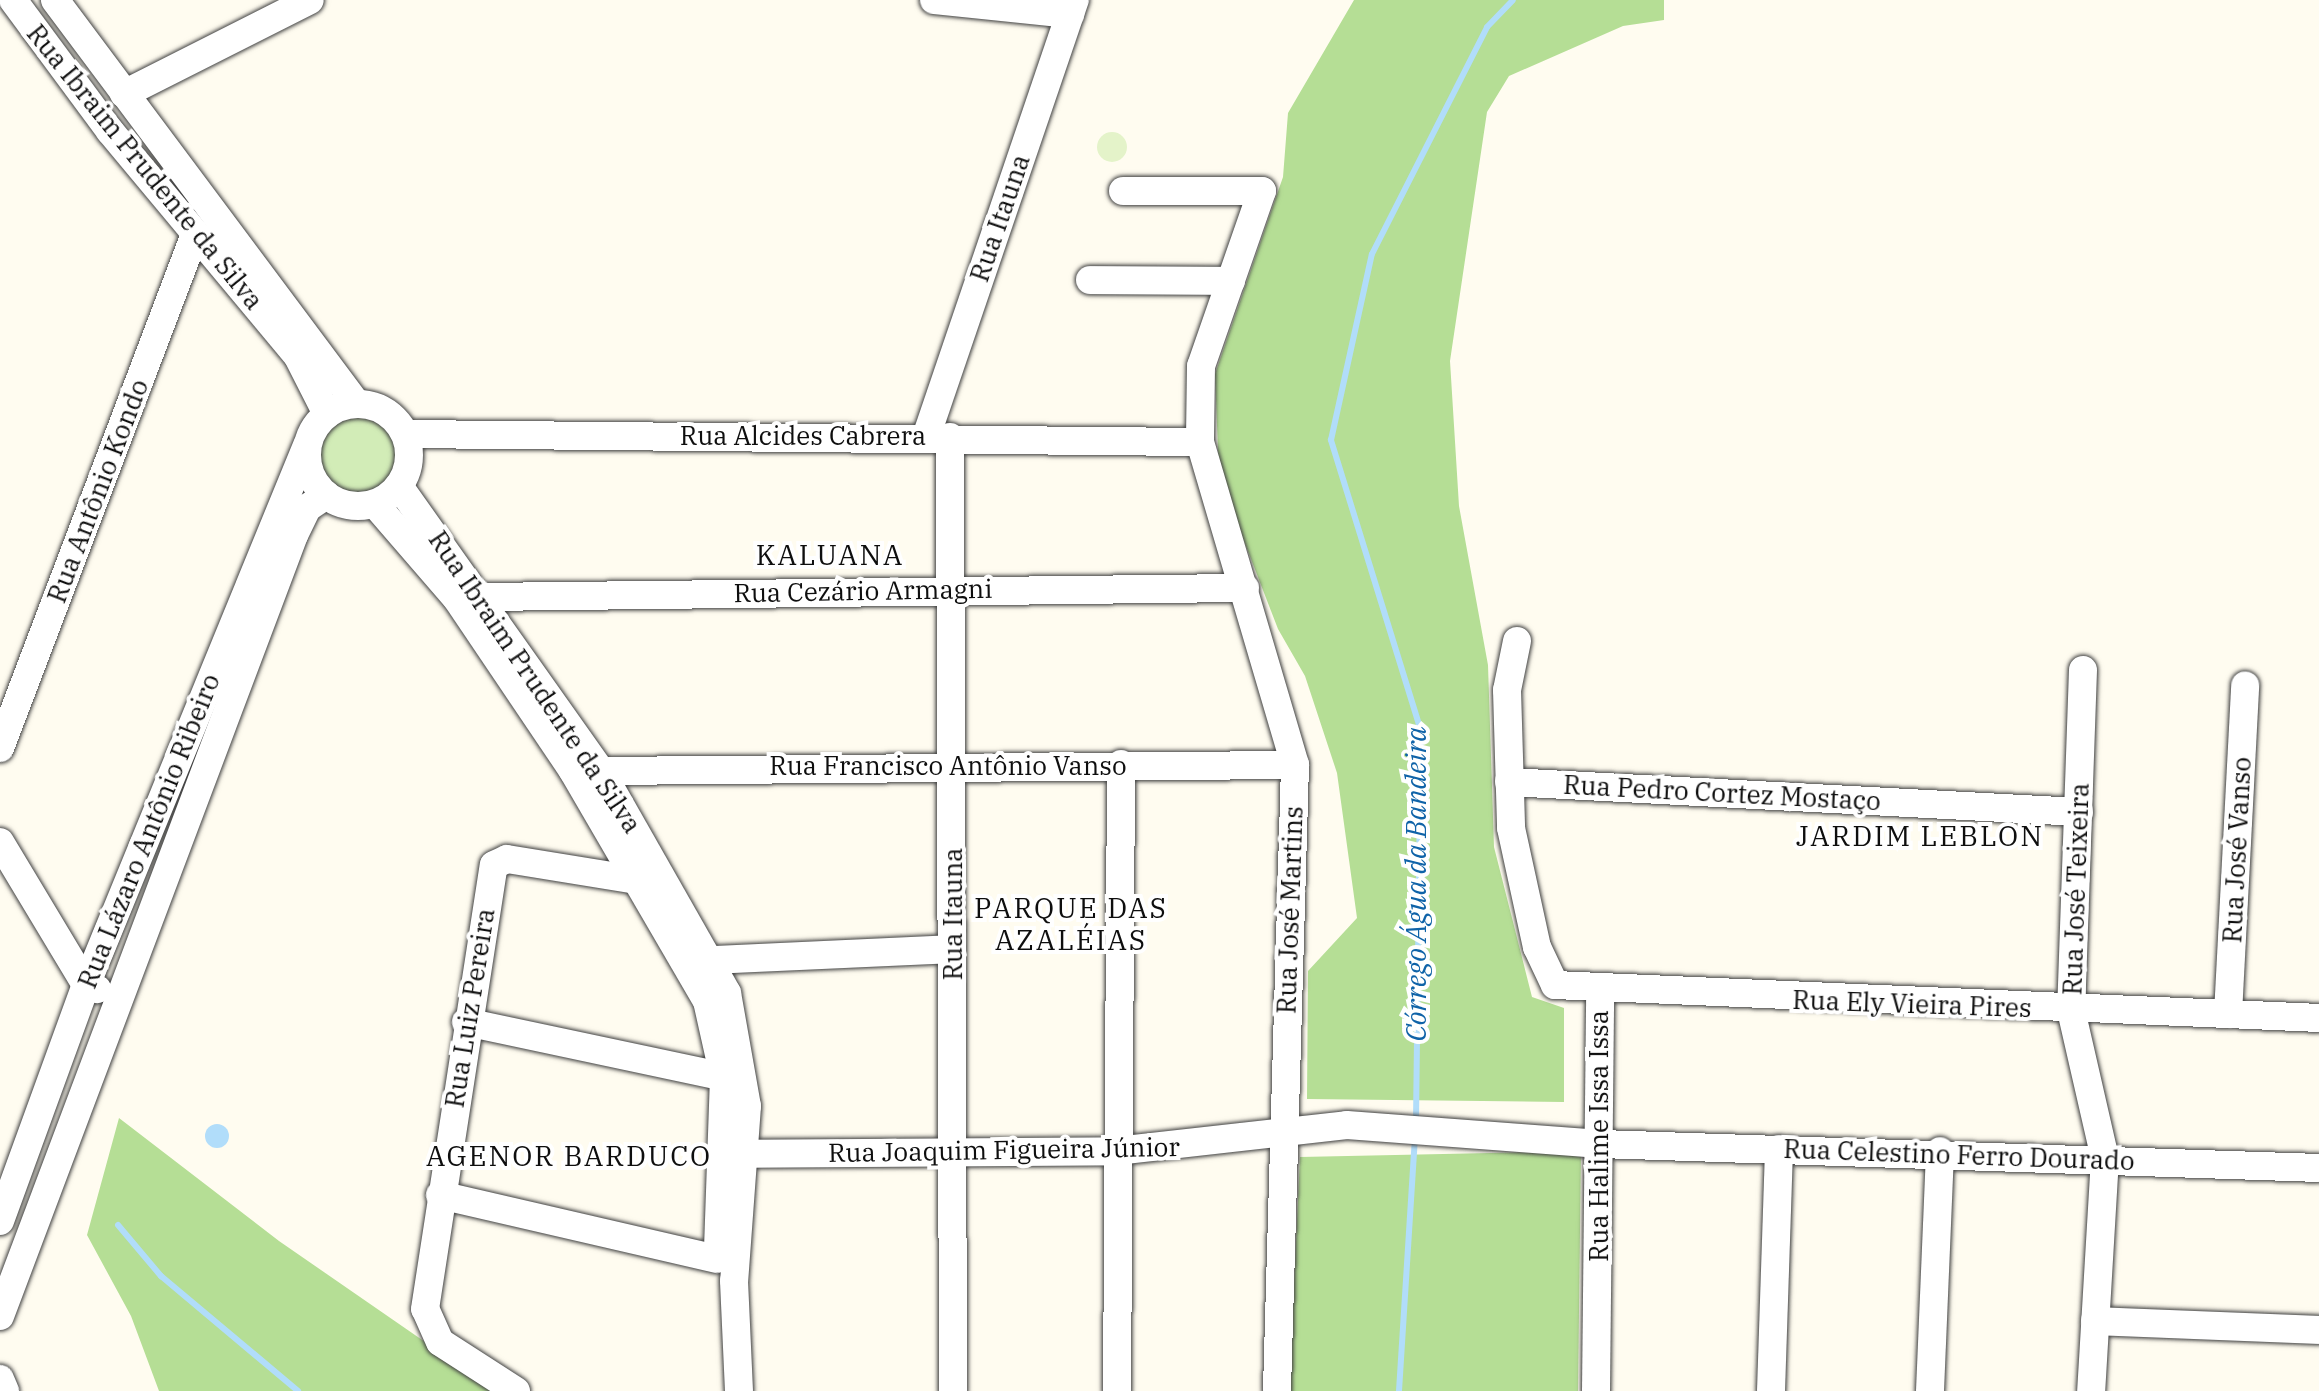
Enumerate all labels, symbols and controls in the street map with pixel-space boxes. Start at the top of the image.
street label: Rua Ibraim Prudente da Silva [20,18,270,316]
street label: Rua Itauna [964,150,1036,286]
street label: Rua Antônio Kondo [41,375,155,607]
street label: Rua Alcides Cabrera [680,420,926,452]
street label: Rua Ibraim Prudente da Silva [422,525,648,839]
district label: KALUANA [756,538,904,572]
street label: Rua Cezário Armagni [733,573,993,609]
street label: Rua Lázaro Antônio Ribeiro [72,669,226,993]
water label: Córrego Água da Bandeira [1399,726,1433,1042]
street label: Rua Francisco Antônio Vanso [769,750,1127,782]
street label: Rua José Vanso [2217,756,2257,944]
street label: Rua Pedro Cortez Mostaço [1562,769,1882,817]
street label: Rua José Teixeira [2057,782,2095,996]
street label: Rua José Martins [1271,806,1309,1014]
district label: JARDIM LEBLON [1796,819,2044,853]
street label: Rua Itauna [937,848,969,980]
district label: PARQUE DAS AZALÉIAS [974,891,1168,957]
street label: Rua Luiz Pereira [439,906,501,1110]
street label: Rua Ely Vieira Pires [1792,984,2032,1024]
street label: Rua Halime Issa Issa [1583,1010,1615,1262]
street label: Rua Joaquim Figueira Júnior [828,1131,1180,1169]
street label: Rua Celestino Ferro Dourado [1783,1133,2135,1177]
district label: AGENOR BARDUCO [426,1139,712,1173]

